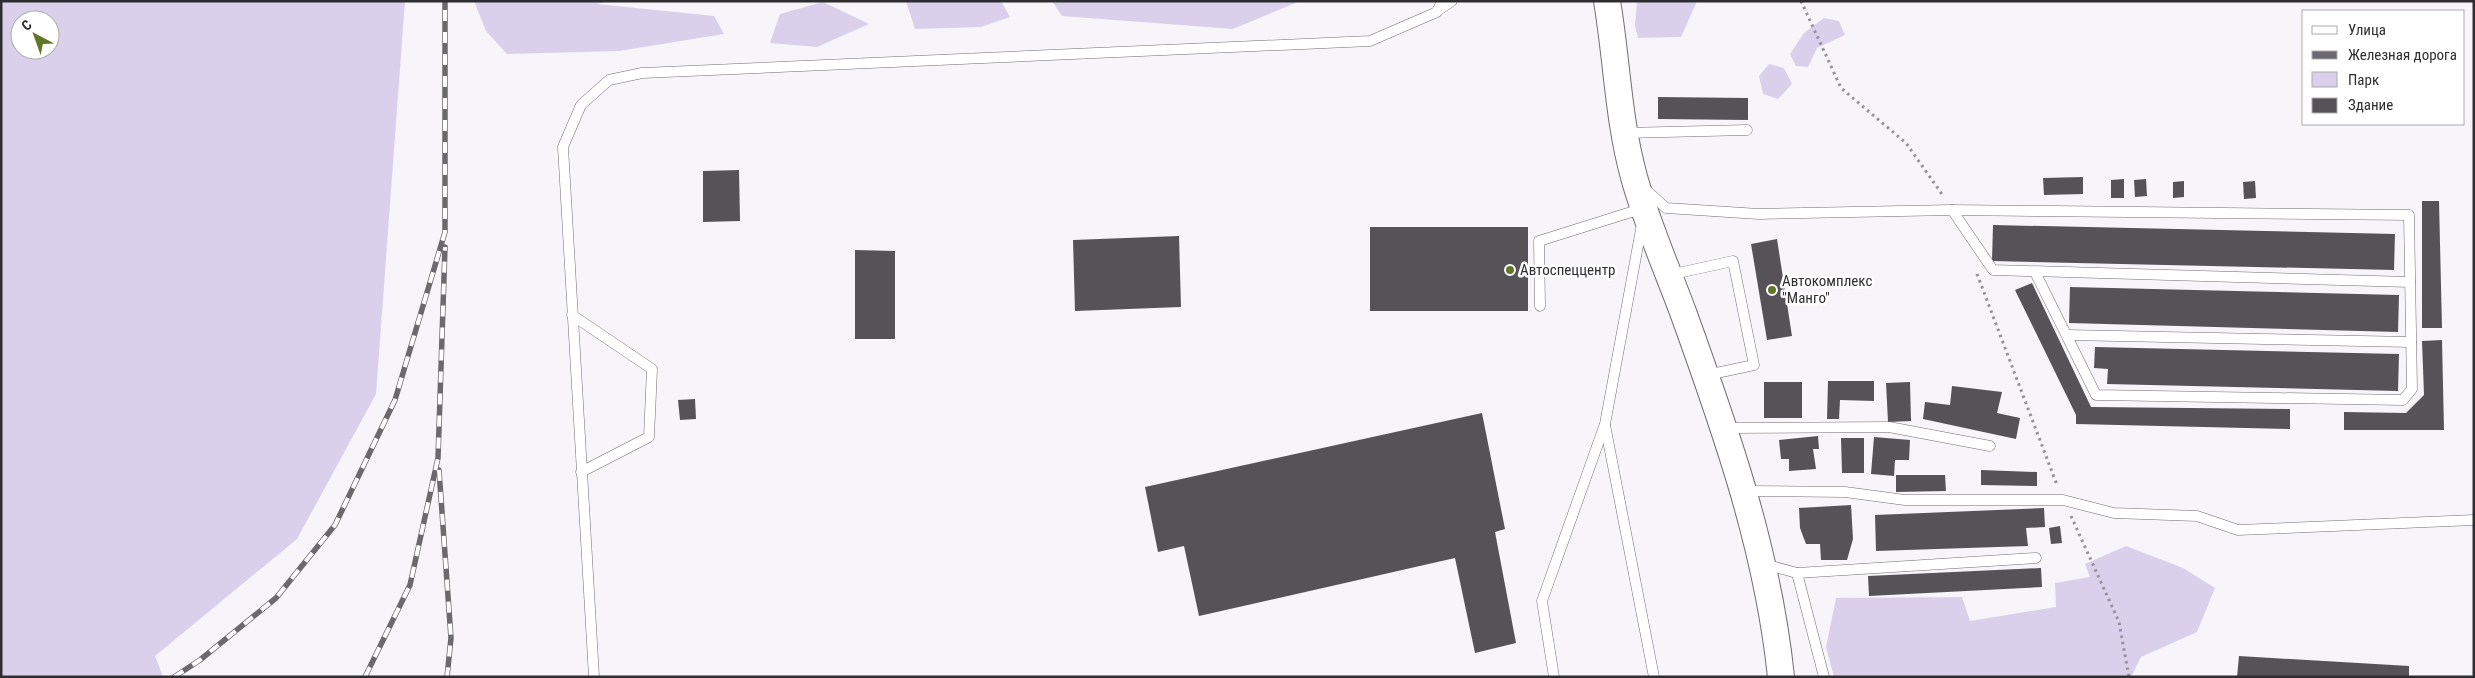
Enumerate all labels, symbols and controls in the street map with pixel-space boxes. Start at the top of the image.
north arrow [10,10,60,60]
legend [2302,10,2465,125]
text: С [18,17,35,34]
text: Улица [2348,21,2386,39]
text: Железная дорога [2348,46,2457,64]
text: Парк [2348,71,2379,89]
text: Здание [2348,96,2393,114]
place label: Автоспеццентр [1520,261,1616,279]
marker: Автоспеццентр [1504,264,1516,276]
place label: Автокомплекс "Манго" [1782,272,1872,307]
marker: Автокомплекс "Манго" [1766,284,1778,296]

